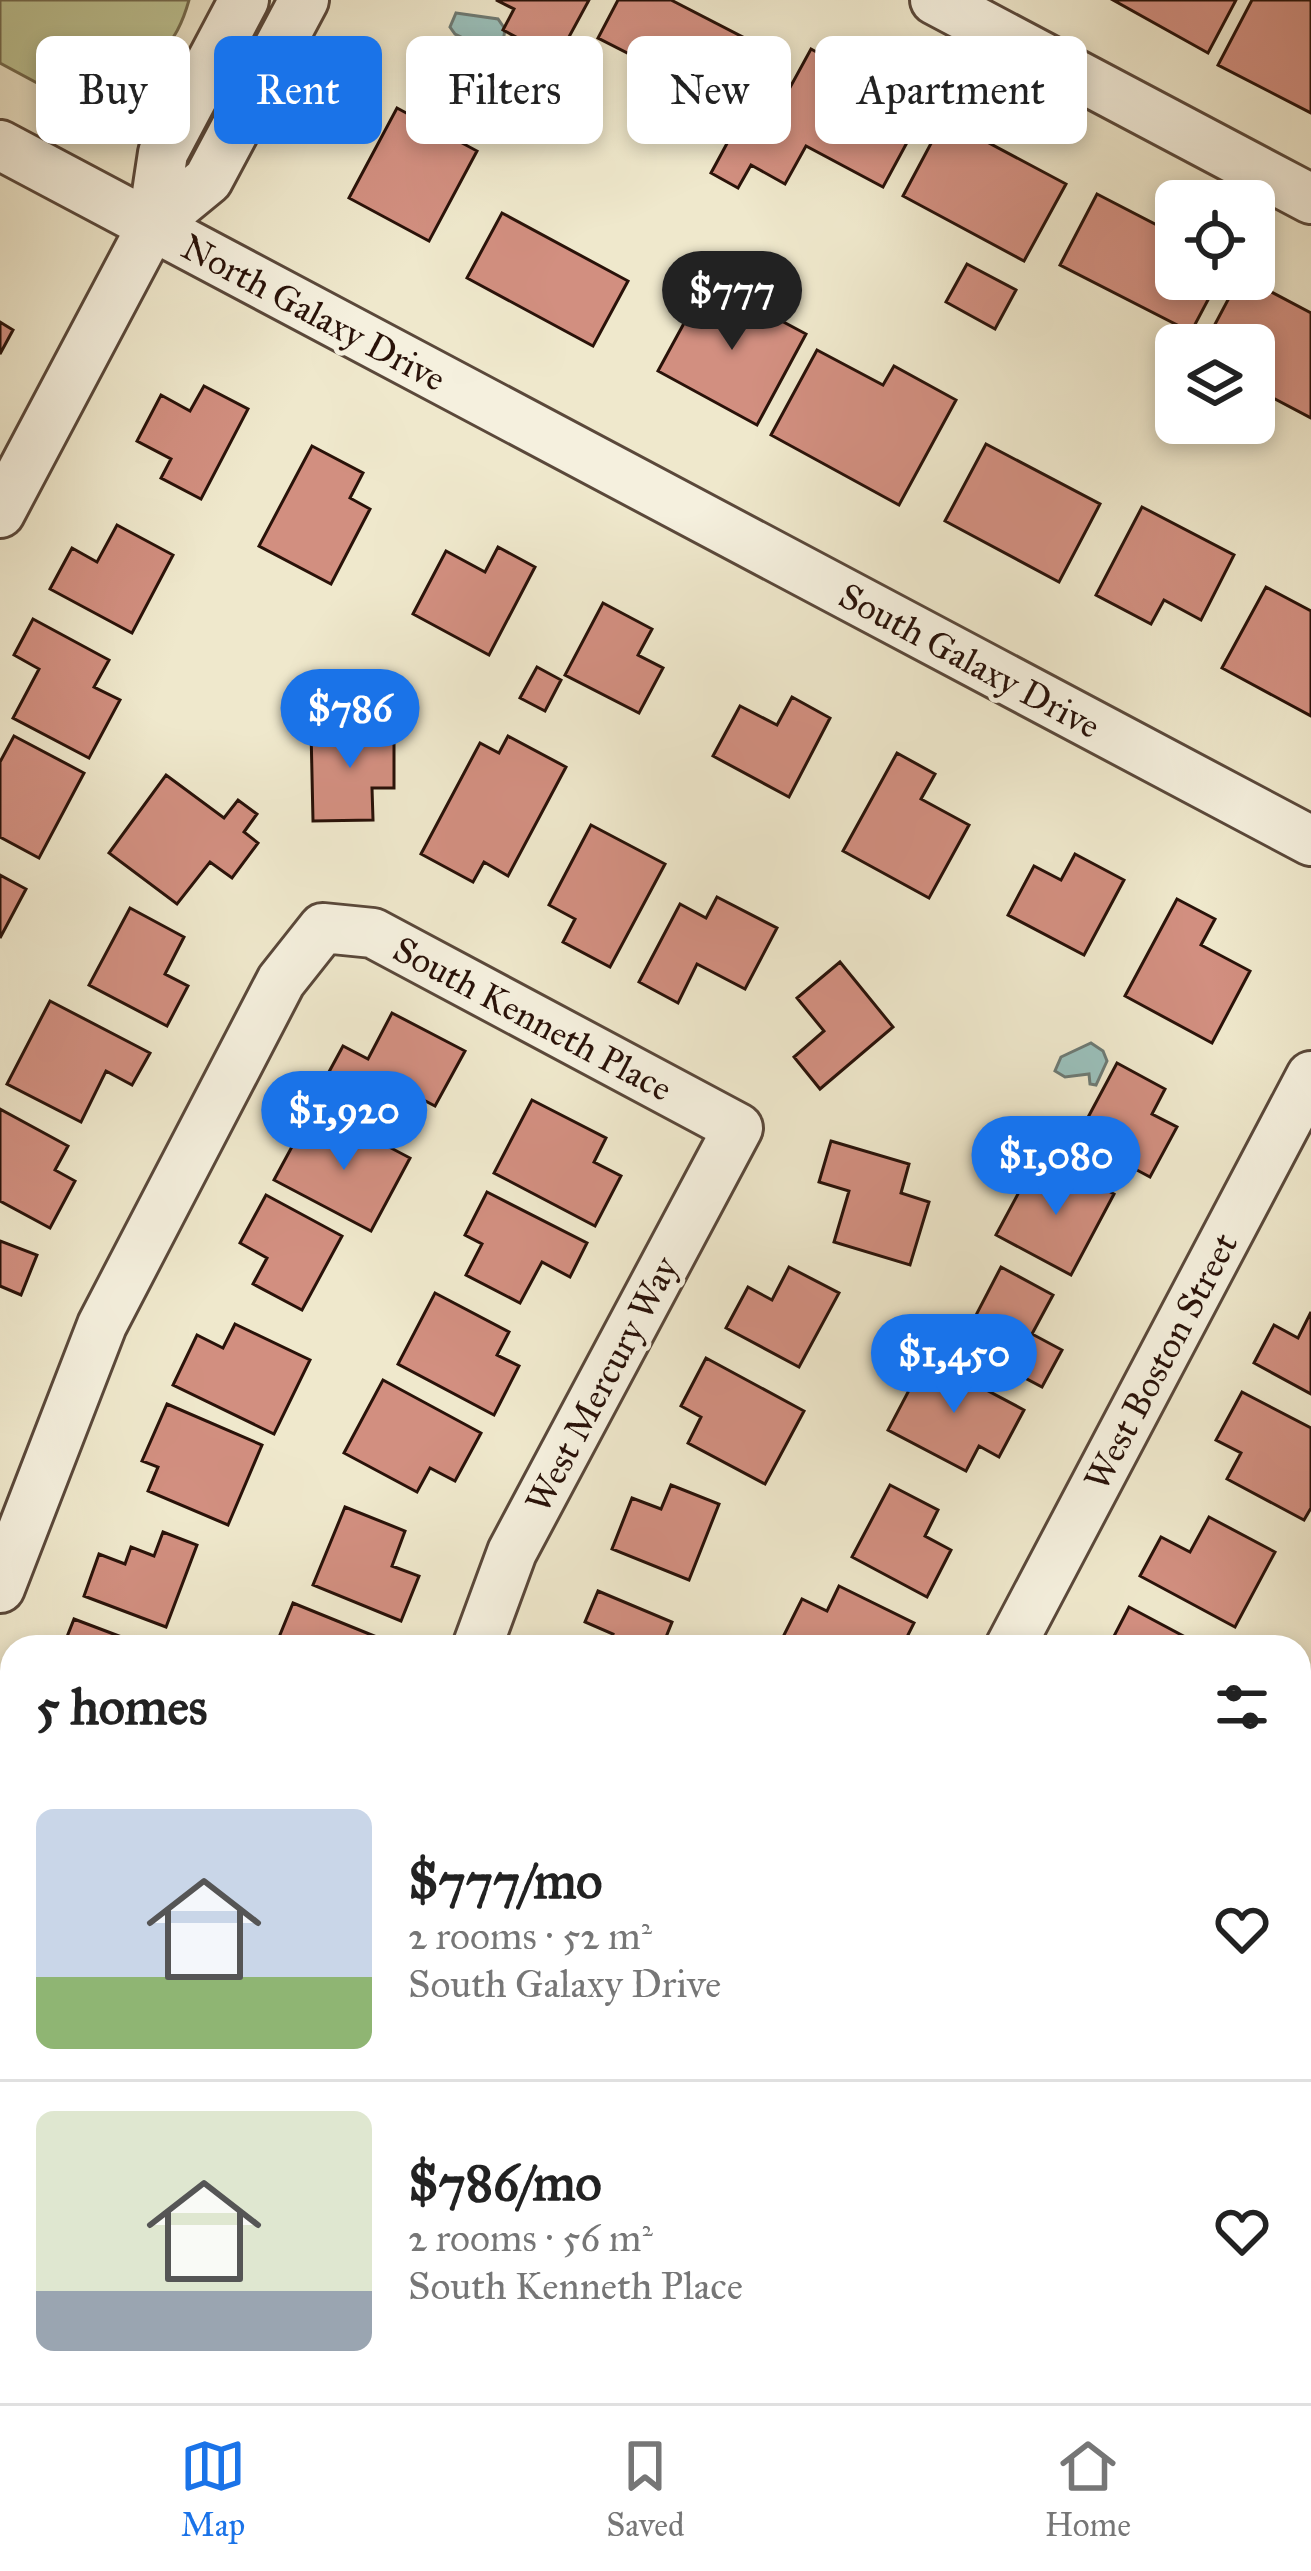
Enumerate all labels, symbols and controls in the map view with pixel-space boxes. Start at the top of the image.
chip: Buy [36,36,190,144]
chip: Rent [214,36,382,144]
chip: Filters [406,36,603,144]
chip: New [627,36,791,144]
chip: Apartment [815,36,1087,144]
map controls [1155,180,1275,444]
button: locate [1155,180,1275,300]
street label: North Galaxy Drive [174,225,453,401]
pin: $777 [661,251,803,353]
text: $777 [689,266,775,314]
button: layers [1155,324,1275,444]
street label: South Galaxy Drive [832,574,1108,748]
pin: $786 [279,669,421,771]
text: $786 [308,684,392,732]
street label: South Kenneth Place [386,927,679,1111]
pin: $1,920 [246,1071,442,1173]
text: $1,920 [288,1086,400,1134]
pin: $1,080 [958,1116,1154,1218]
text: $1,080 [998,1131,1114,1179]
street label: West Boston Street [1075,1225,1247,1497]
street label: West Mercury Way [516,1248,688,1520]
pin: $1,450 [856,1314,1052,1416]
text: $1,450 [898,1329,1010,1377]
icon: filters [1209,1674,1275,1740]
text: 5 homes [36,1676,207,1738]
text: $777/mo [408,1850,602,1912]
icon: home [132,1857,276,2001]
icon: heart [1209,1896,1275,1962]
text: 2 rooms · 52 m² [408,1912,652,1960]
text: South Galaxy Drive [408,1960,721,2008]
text: $786/mo [408,2152,602,2214]
icon: home [132,2159,276,2303]
icon: heart [1209,2198,1275,2264]
text: 2 rooms · 56 m² [408,2214,653,2262]
text: South Kenneth Place [408,2262,743,2310]
tab: Map [180,2433,246,2545]
tab: Saved [606,2433,685,2545]
tab: Home [1045,2433,1131,2545]

